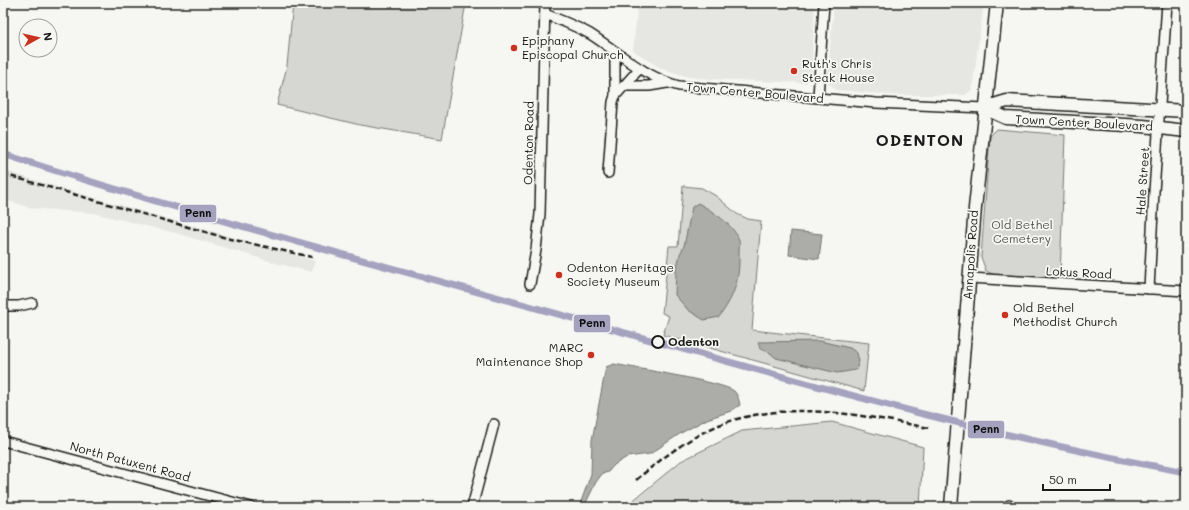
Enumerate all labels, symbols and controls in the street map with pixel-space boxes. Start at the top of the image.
north arrow [18,18,58,58]
text: N [40,31,56,42]
place label: Epiphany Episcopal Church [522,32,624,62]
marker: Epiphany Episcopal Church [509,43,519,53]
place label: Ruth's Chris Steak House [802,55,875,85]
marker: Ruth's Chris Steak House [789,66,799,76]
street label: Town Center Boulevard [686,78,825,106]
street label: Odenton Road [519,100,537,185]
street label: Town Center Boulevard [1015,110,1154,134]
district label: ODENTON [876,129,964,150]
street label: Hale Street [1132,146,1152,216]
line badge: Penn [179,204,217,223]
text: Penn [185,205,211,220]
street label: Annapolis Road [959,209,981,300]
park label: Old Bethel Cemetery [991,216,1053,246]
place label: Odenton Heritage Society Museum [567,259,674,289]
street label: Lokus Road [1046,262,1113,282]
marker: Odenton Heritage Society Museum [554,270,564,280]
place label: Old Bethel Methodist Church [1013,299,1117,329]
marker: Old Bethel Methodist Church [1000,310,1010,320]
line badge: Penn [573,314,611,333]
text: Penn [579,315,605,330]
place label: Odenton [668,333,719,349]
marker: Odenton [651,335,665,349]
place label: MARC Maintenance Shop [476,339,583,369]
marker: MARC Maintenance Shop [586,350,596,360]
line badge: Penn [967,420,1005,439]
text: Penn [973,421,999,436]
street label: North Patuxent Road [68,437,192,485]
scale bar [1043,466,1110,492]
text: 50 m [1049,471,1077,487]

